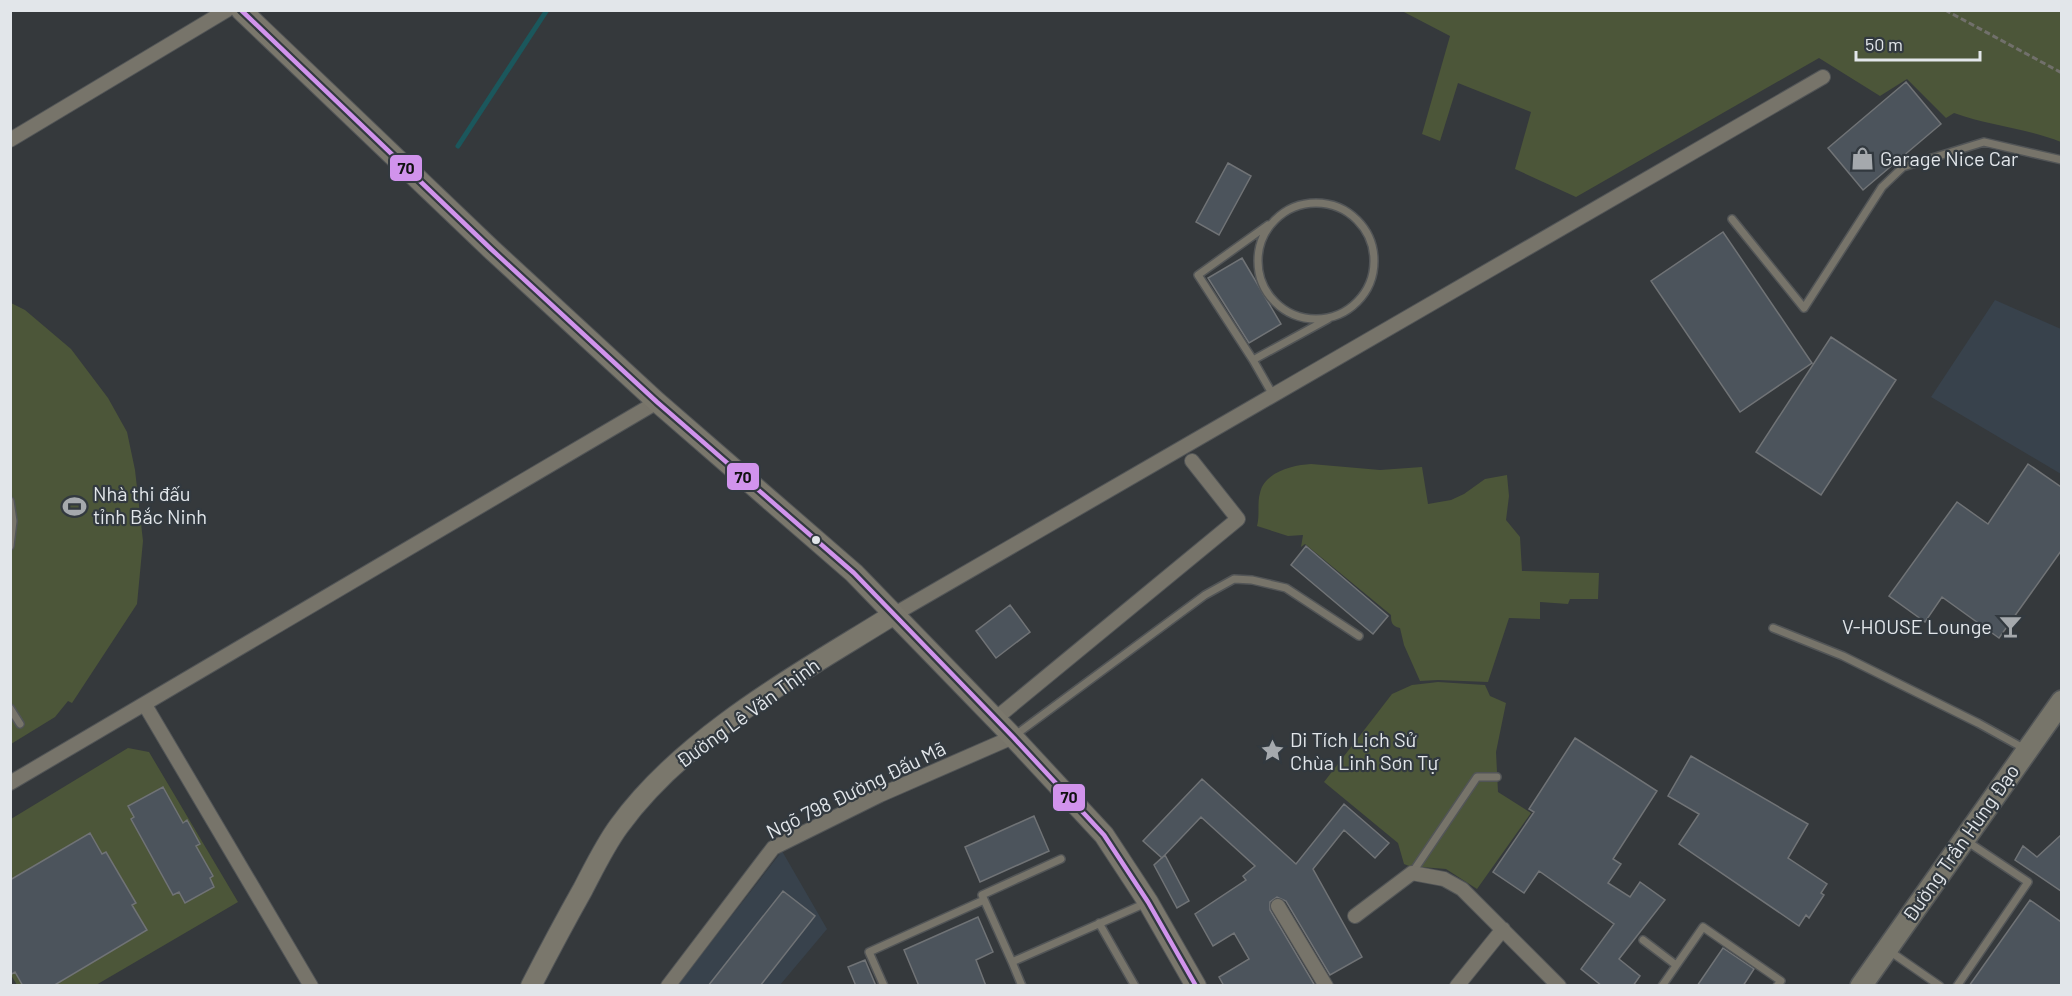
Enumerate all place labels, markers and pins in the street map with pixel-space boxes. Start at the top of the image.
shop icon: Garage Nice Car [1849,146,1875,172]
place label: Garage Nice Car [1880,146,2018,170]
place label: Nhà thi đấu tỉnh Bắc Ninh [93,481,207,528]
sports icon: Nhà thi đấu tỉnh Bắc Ninh [62,493,88,519]
unlabelled marker [810,534,822,546]
place label: V-HOUSE Lounge [1842,614,1992,638]
bar icon: V-HOUSE Lounge [1997,614,2023,640]
place label: Di Tích Lịch Sử Chùa Linh Sơn Tự [1290,727,1440,774]
place icon: Di Tích Lịch Sử Chùa Linh Sơn Tự [1259,738,1285,764]

